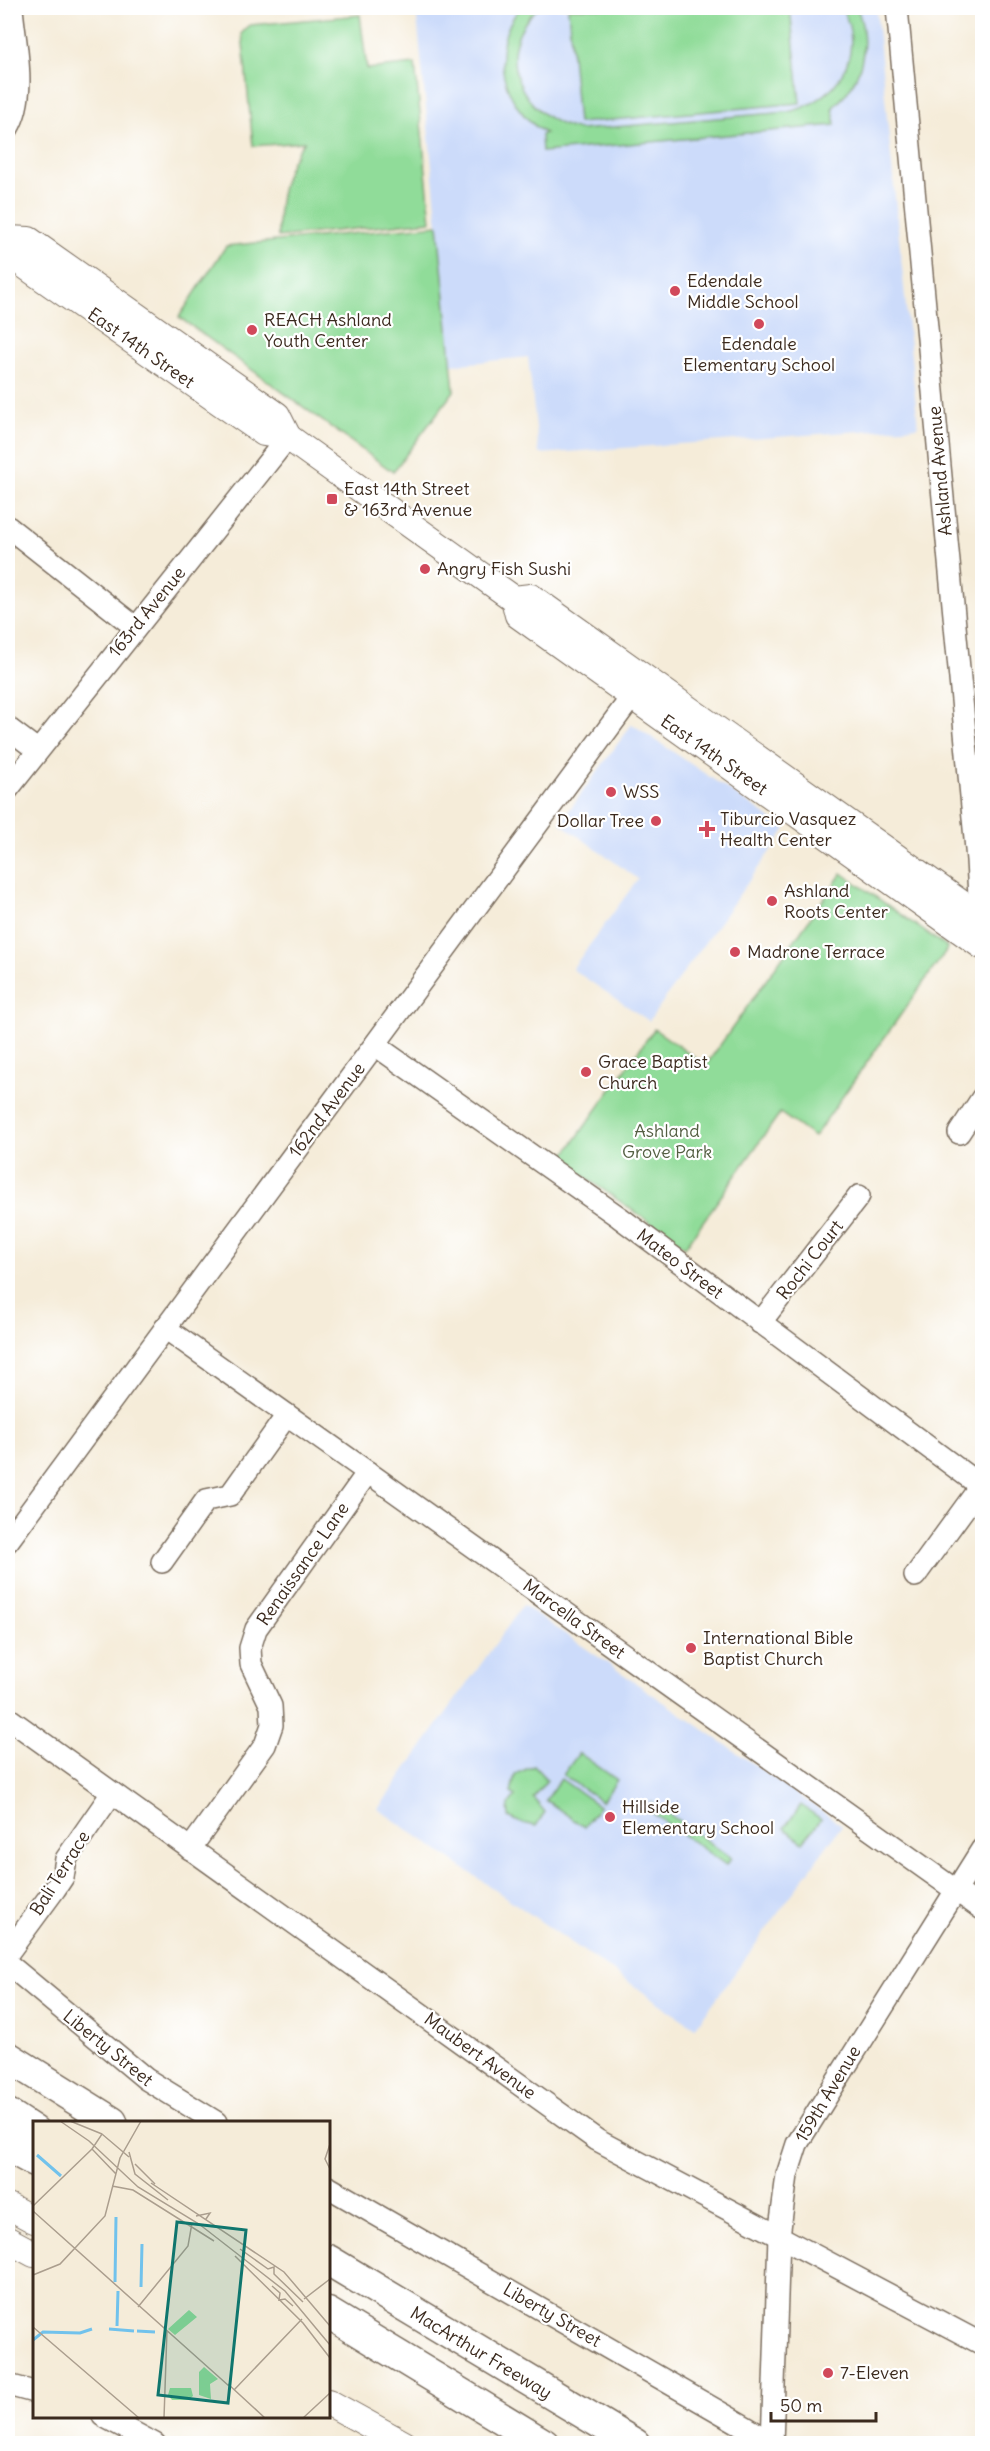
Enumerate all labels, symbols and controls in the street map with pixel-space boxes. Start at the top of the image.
place label: Edendale Middle School [687,269,799,313]
marker: Edendale Middle School [668,284,682,298]
street label: East 14th Street [83,302,199,393]
place label: REACH Ashland Youth Center [264,308,392,352]
marker: Edendale Elementary School [752,317,766,331]
marker: REACH Ashland Youth Center [245,323,259,337]
place label: Edendale Elementary School [683,332,835,376]
street label: Ashland Avenue [922,405,957,537]
place label: East 14th Street & 163rd Avenue [344,477,472,521]
marker: East 14th Street & 163rd Avenue [325,492,339,506]
place label: Angry Fish Sushi [437,557,571,580]
street label: 163rd Avenue [103,562,190,662]
marker: Angry Fish Sushi [418,562,432,576]
street label: East 14th Street [656,709,772,800]
place label: WSS [623,780,659,803]
marker: WSS [604,785,618,799]
place label: Tiburcio Vasquez Health Center [720,807,857,851]
place label: Dollar Tree [557,809,644,832]
marker: Dollar Tree [649,814,663,828]
marker: Tiburcio Vasquez Health Center [698,820,716,838]
place label: Ashland Roots Center [784,879,889,923]
marker: Ashland Roots Center [765,894,779,908]
place label: Madrone Terrace [747,940,885,963]
marker: Madrone Terrace [728,945,742,959]
place label: Grace Baptist Church [598,1050,708,1094]
street label: 162nd Avenue [283,1058,370,1162]
marker: Grace Baptist Church [579,1065,593,1079]
park label: Ashland Grove Park [622,1119,712,1163]
street label: Rochi Court [771,1215,848,1304]
street label: Mateo Street [632,1223,728,1304]
street label: Renaissance Lane [251,1498,354,1630]
street label: Marcella Street [519,1574,630,1664]
place label: International Bible Baptist Church [703,1626,853,1670]
marker: International Bible Baptist Church [684,1641,698,1655]
place label: Hillside Elementary School [622,1795,774,1839]
marker: Hillside Elementary School [603,1810,617,1824]
street label: Bali Terrace [25,1826,95,1919]
street label: Liberty Street [59,2004,158,2091]
street label: Maubert Avenue [420,2007,541,2104]
street label: 159th Avenue [790,2041,865,2146]
inset map [33,2121,330,2418]
street label: Liberty Street [499,2277,605,2352]
street label: MacArthur Freeway [406,2301,556,2404]
place label: 7-Eleven [840,2361,909,2384]
marker: 7-Eleven [821,2366,835,2380]
scale bar [771,2385,876,2423]
text: 50 m [780,2394,822,2417]

